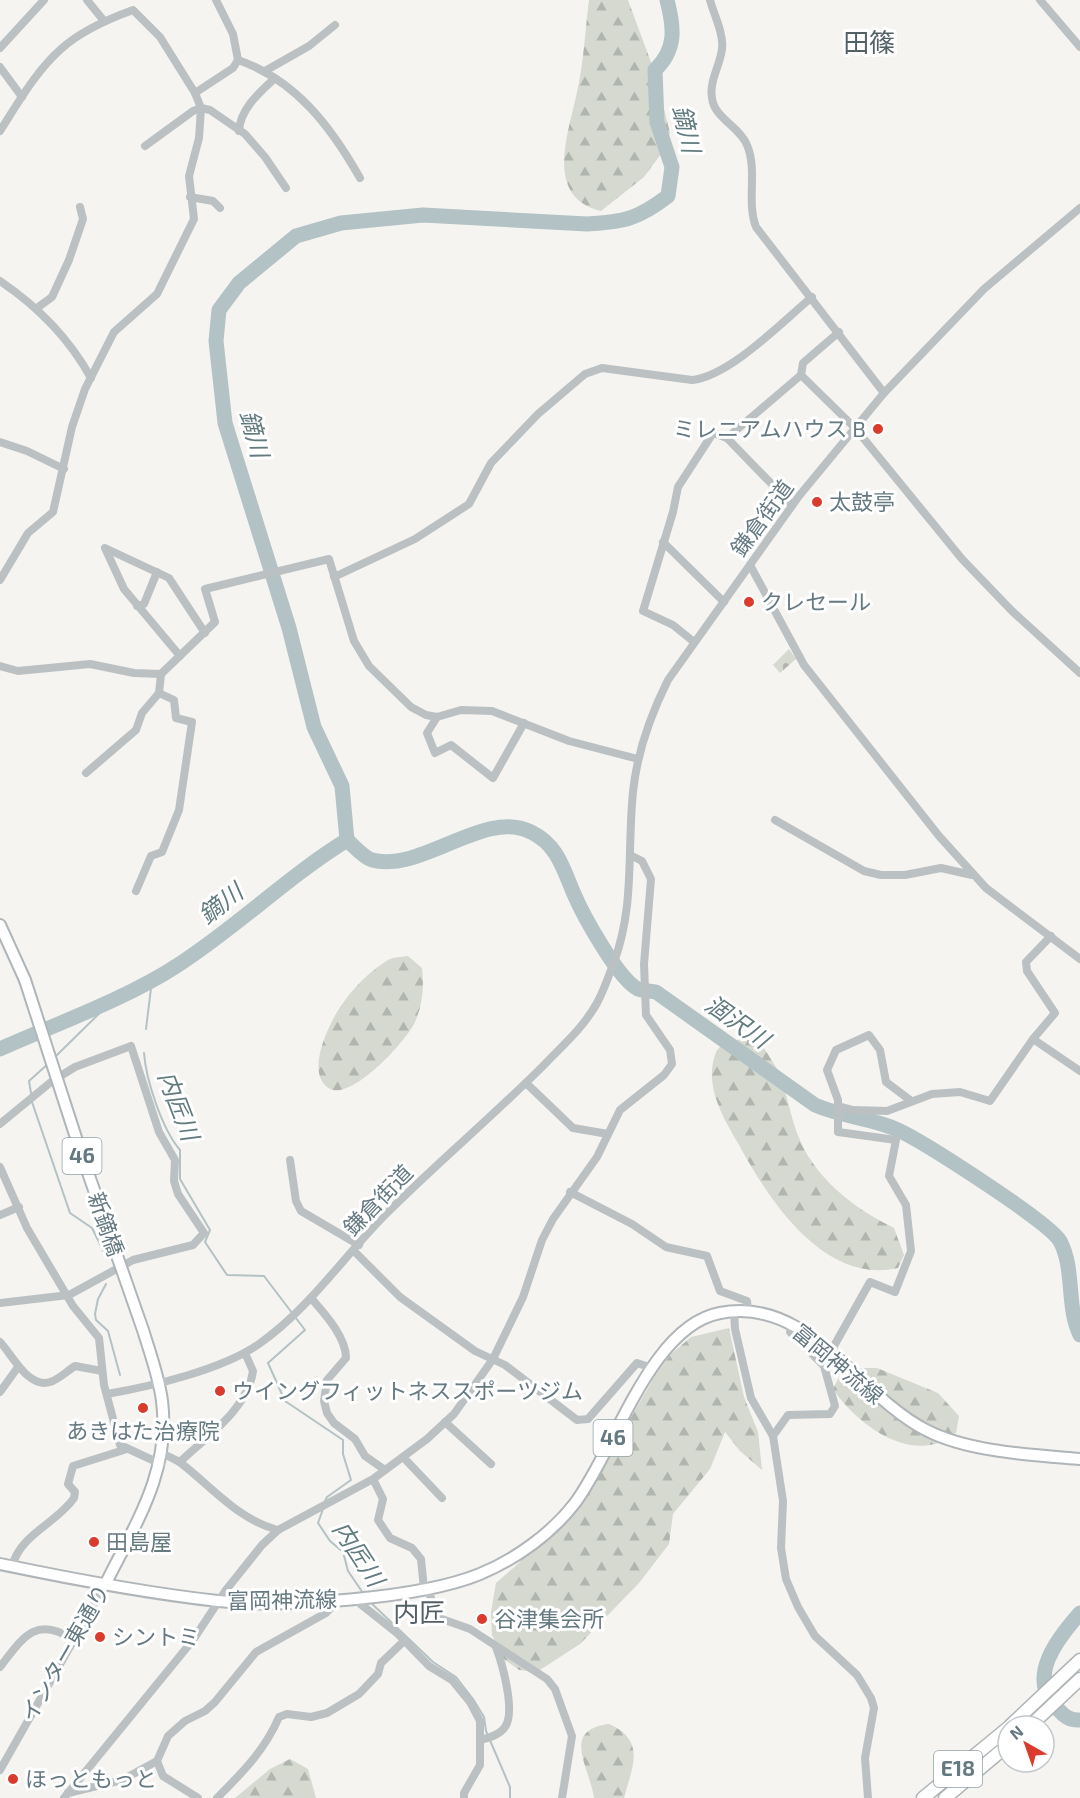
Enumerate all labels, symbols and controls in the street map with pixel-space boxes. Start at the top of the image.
district label: 田篠 [843,26,895,57]
water label: 鏑川 [668,102,708,158]
water label: 鏑川 [235,407,276,463]
place label: ミレニアムハウス B [673,415,866,441]
marker: ミレニアムハウス B [871,422,885,436]
street label: 鎌倉街道 [725,474,798,561]
place label: 太鼓亭 [829,488,895,514]
marker: 太鼓亭 [810,495,824,509]
place label: クレセール [761,588,871,614]
marker: クレセール [742,595,756,609]
water label: 鏑川 [192,875,250,929]
water label: 涸沢川 [700,988,778,1055]
water label: 内匠川 [153,1067,207,1147]
road number: 46 [62,1138,101,1174]
street label: 鎌倉街道 [337,1159,417,1240]
street label: 新鏑橋 [84,1188,130,1259]
street label: 富岡神流線 [788,1318,889,1409]
place label: ウイングフィットネススポーツジム [232,1377,583,1403]
marker: ウイングフィットネススポーツジム [213,1384,227,1398]
marker: あきはた治療院 [136,1401,150,1415]
place label: あきはた治療院 [66,1417,220,1443]
road number: 46 [594,1420,632,1456]
water label: 内匠川 [327,1515,393,1594]
place label: 田島屋 [106,1528,172,1554]
marker: 田島屋 [87,1535,101,1549]
street label: インター東通り [14,1579,114,1726]
street label: 富岡神流線 [227,1585,337,1613]
district label: 内匠 [393,1596,445,1627]
place label: 谷津集会所 [494,1605,604,1631]
marker: 谷津集会所 [475,1612,489,1626]
place label: シントミ [112,1623,200,1649]
marker: シントミ [93,1630,107,1644]
north arrow [996,1714,1056,1774]
text: N [1006,1721,1027,1743]
road number: E18 [934,1751,982,1787]
place label: ほっともっと [25,1765,157,1791]
marker: ほっともっと [6,1772,20,1786]

